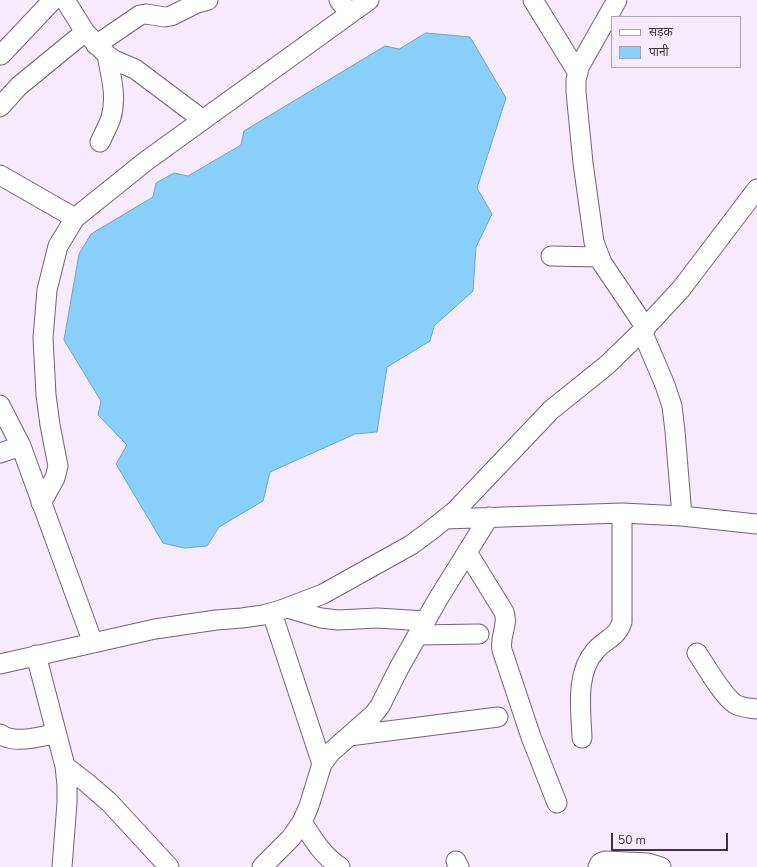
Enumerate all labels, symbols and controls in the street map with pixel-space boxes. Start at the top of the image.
legend [611,16,741,68]
text: सड़क [649,24,673,40]
text: पानी [649,44,669,60]
scale bar [613,825,730,851]
text: 50 m [618,832,646,848]

